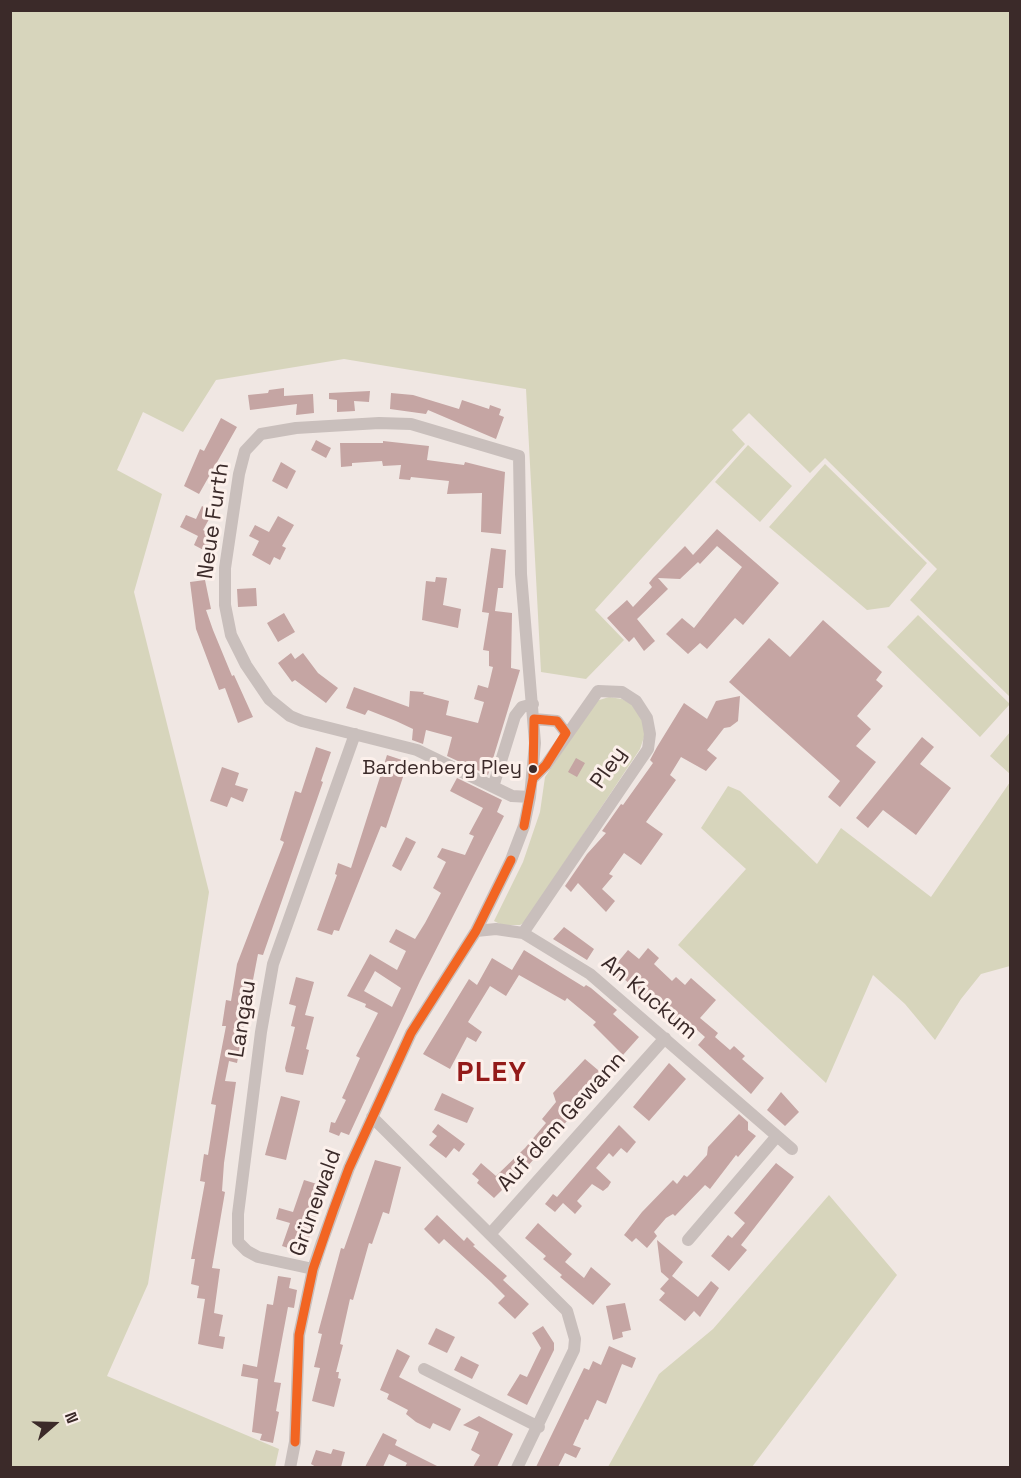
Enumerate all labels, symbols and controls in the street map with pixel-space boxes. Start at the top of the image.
street label: Neue Furth [193,461,235,581]
street label: Pley [585,742,633,794]
place label: Bardenberg Pley [362,757,522,781]
marker: Bardenberg Pley [527,763,539,775]
street label: An Kuckum [596,950,702,1046]
street label: Langau [224,978,262,1060]
street label: Auf dem Gewann [492,1047,632,1197]
district label: PLEY [456,1056,528,1090]
street label: Grünewald [284,1146,348,1260]
north arrow [24,1394,84,1454]
text: N [60,1409,83,1426]

